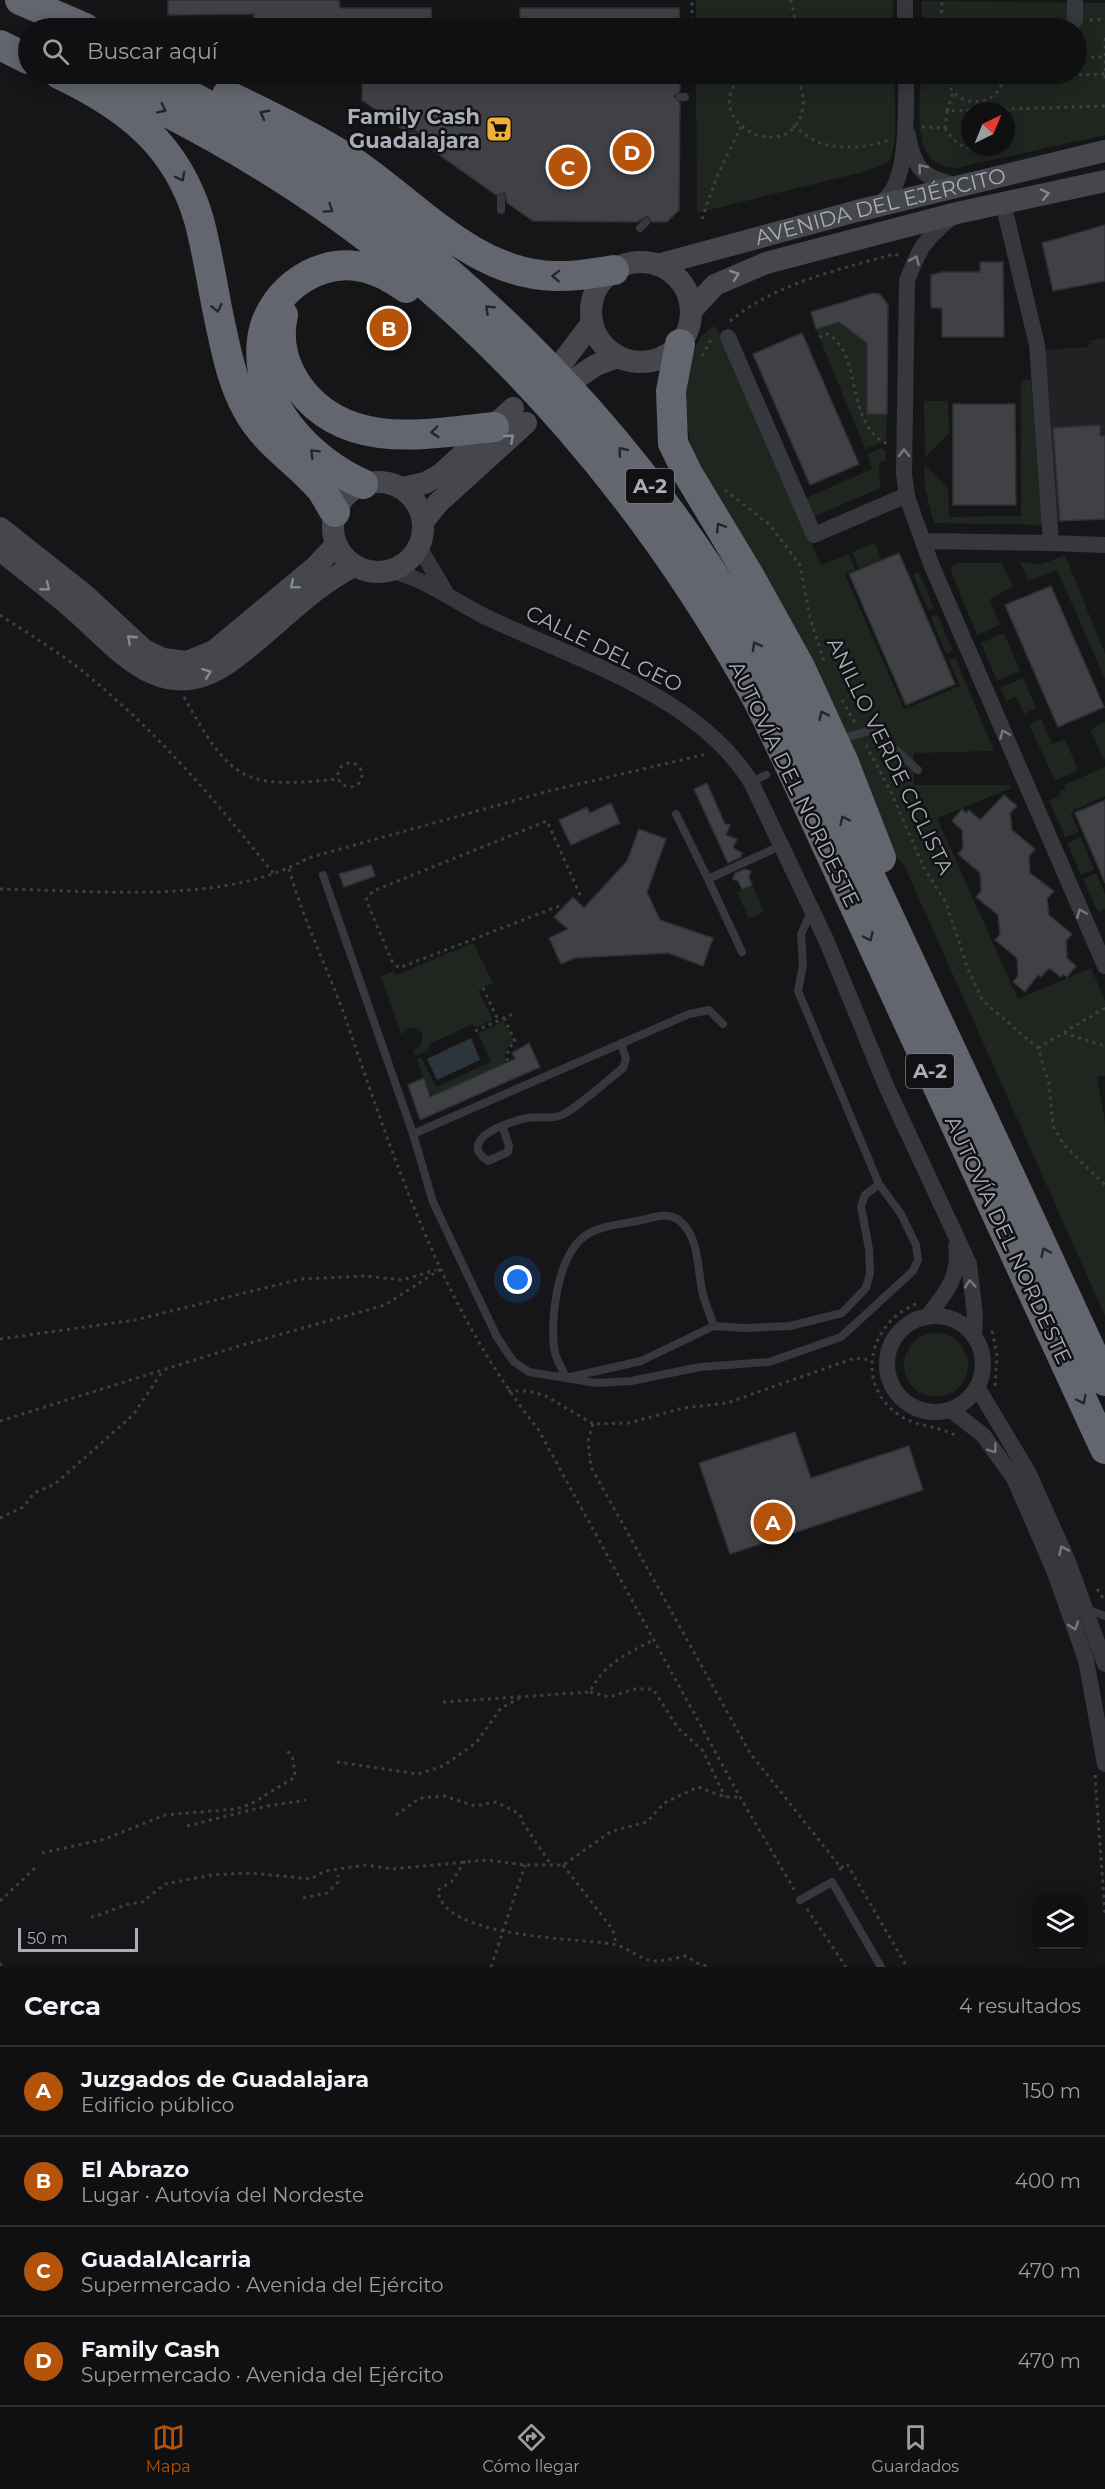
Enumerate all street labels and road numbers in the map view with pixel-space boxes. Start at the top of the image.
street label: AVENIDA DEL EJÉRCITO [752,162,1008,250]
road number: A-2 [626,469,674,503]
street label: CALLE DEL GEO [522,600,687,697]
street label: ANILLO VERDE CICLISTA [822,633,959,879]
street label: AUTOVÍA DEL NORDESTE [724,657,865,911]
road number: A-2 [906,1054,954,1088]
street label: AUTOVÍA DEL NORDESTE [940,1112,1077,1368]

